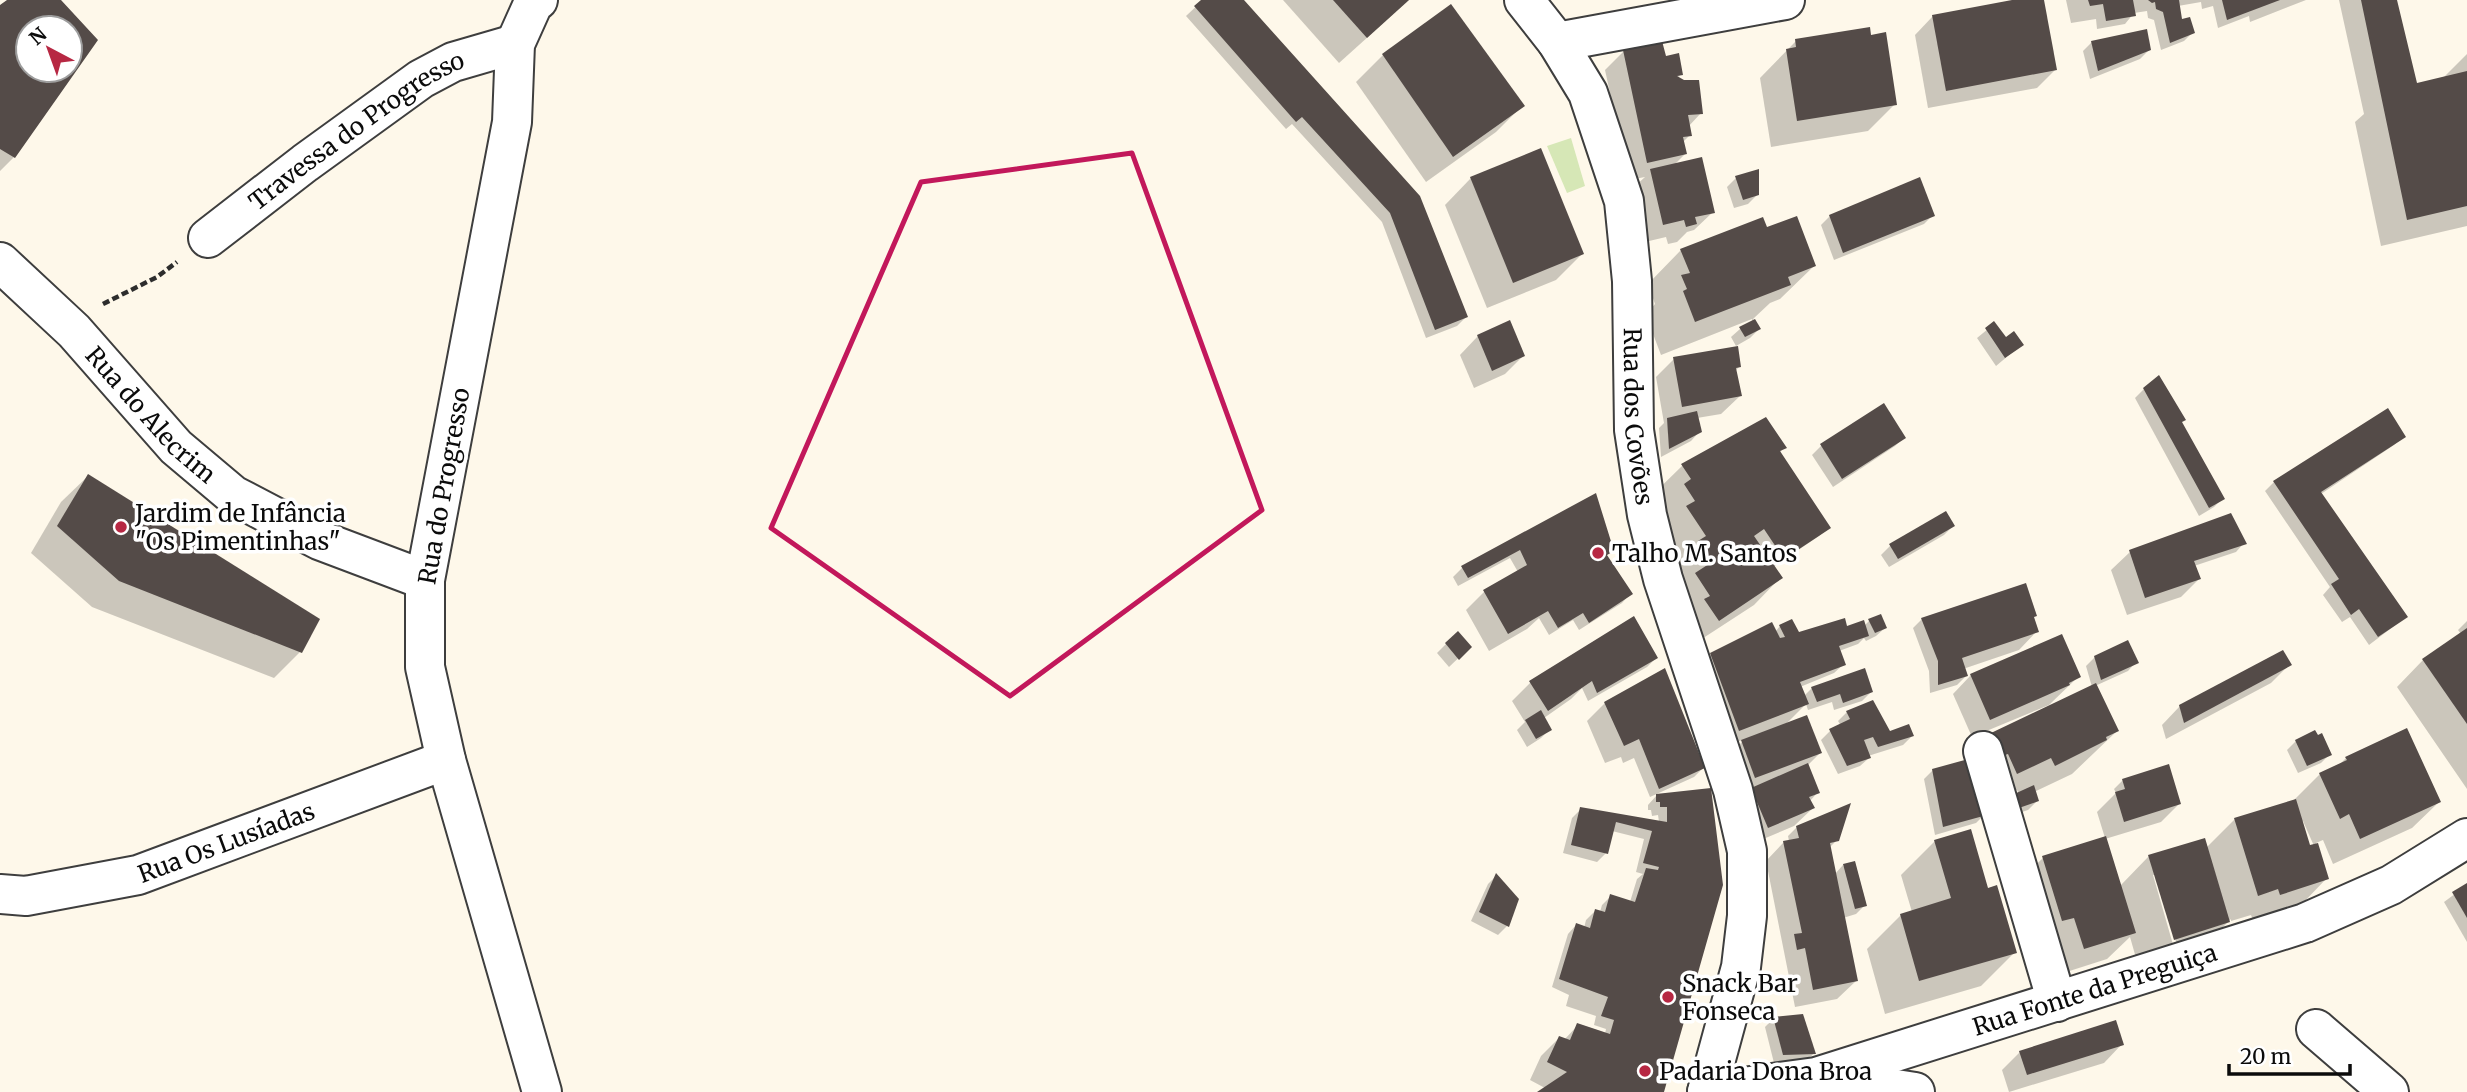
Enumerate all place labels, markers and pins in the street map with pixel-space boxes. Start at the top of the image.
place label: Jardim de Infância "Os Pimentinhas" [134,498,346,557]
marker: Jardim de Infância "Os Pimentinhas" [113,519,129,535]
place label: Talho M. Santos [1612,538,1797,569]
marker: Talho M. Santos [1590,545,1606,561]
place label: Snack Bar Fonseca [1682,968,1798,1027]
marker: Snack Bar Fonseca [1660,989,1676,1005]
place label: Padaria Dona Broa [1659,1056,1872,1087]
marker: Padaria Dona Broa [1637,1063,1653,1079]

